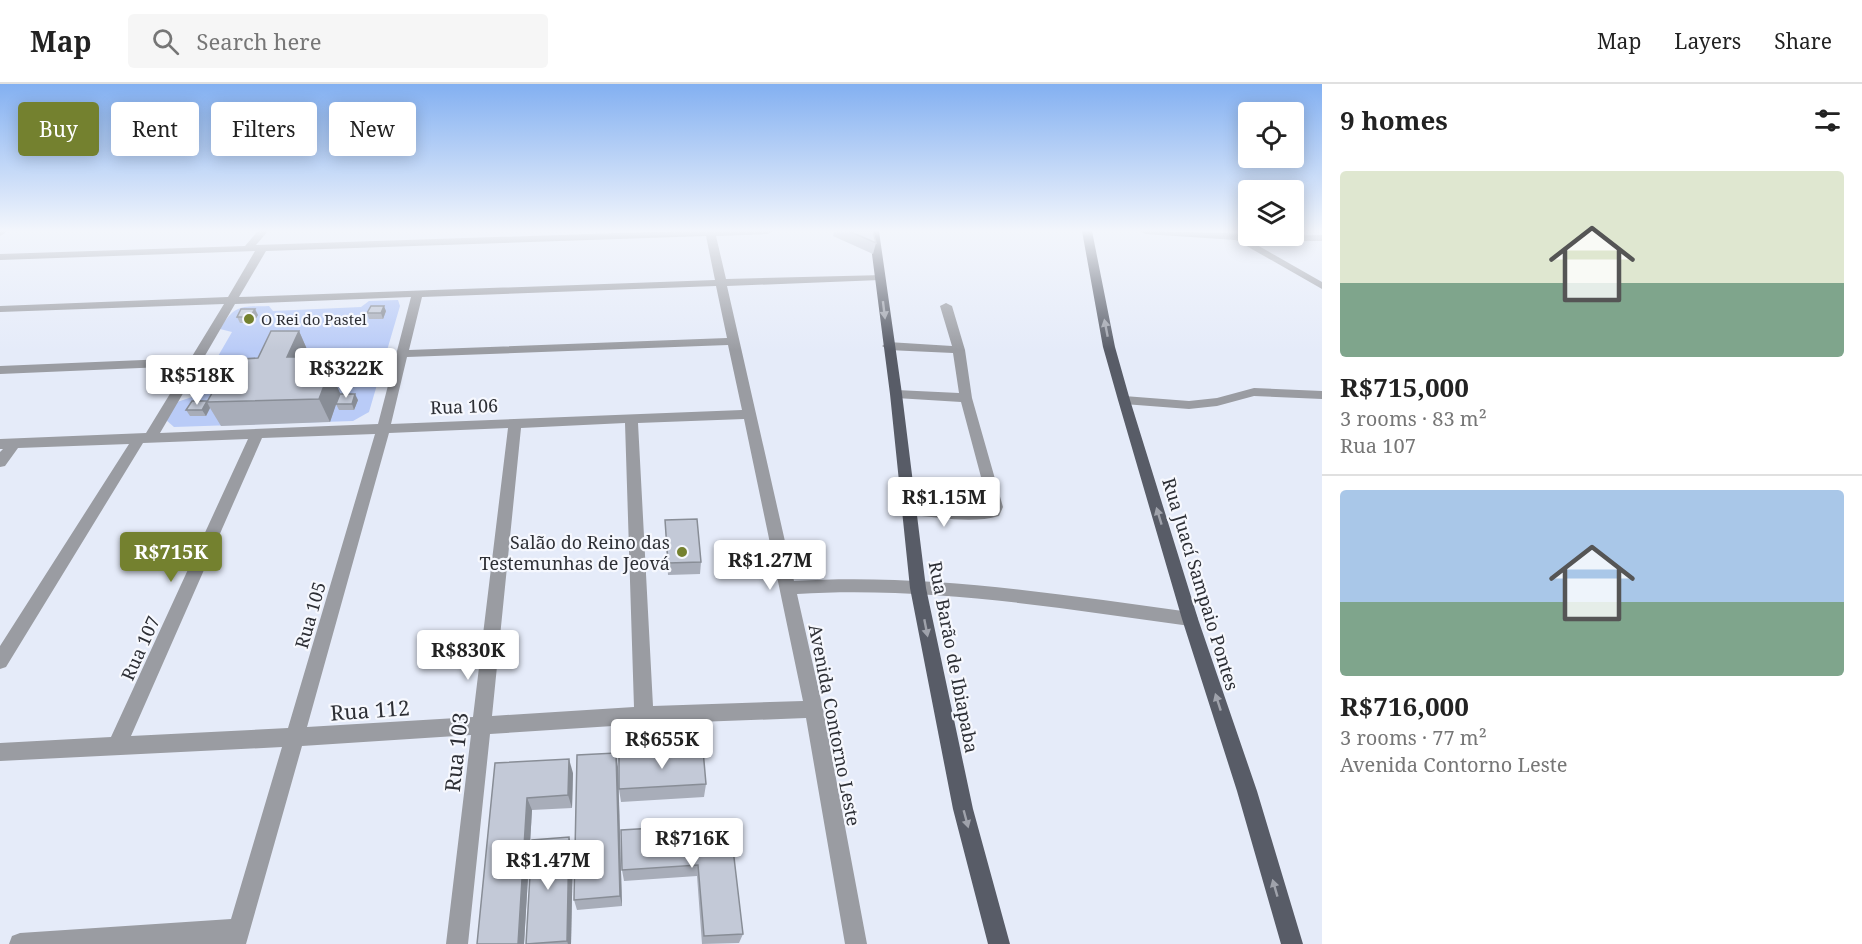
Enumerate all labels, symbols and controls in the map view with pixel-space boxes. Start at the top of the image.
search box [128,14,548,68]
text: Map [30,22,92,60]
icon: search [149,25,182,58]
text: Search here [197,26,321,56]
text: Map [1597,27,1641,55]
text: Layers [1674,27,1741,55]
text: Share [1774,27,1832,55]
chip: Buy [18,102,99,156]
chip: Rent [111,102,199,156]
chip: Filters [211,102,317,156]
chip: New [329,102,416,156]
map controls [1238,102,1304,246]
button: locate [1238,102,1304,168]
text: 9 homes [1340,102,1448,138]
icon: filters [1811,104,1844,137]
button: layers [1238,180,1304,246]
icon: home [1538,210,1646,318]
one-way arrow [879,301,888,320]
place label: O Rei do Pastel [261,309,367,329]
marker: O Rei do Pastel [242,312,256,326]
one-way arrow [1101,319,1110,338]
pin: R$322K [297,348,395,399]
text: R$322K [309,354,383,381]
pin: R$518K [148,355,246,406]
text: R$518K [160,361,234,388]
text: R$715,000 [1340,369,1469,405]
street label: Rua 106 [429,393,499,419]
text: 3 rooms · 83 m² [1340,405,1487,432]
text: Rua 107 [1340,432,1416,459]
street label: Rua Juací Sampaio Pontes [1157,475,1245,693]
pin: R$1.15M [889,477,999,528]
text: R$1.15M [902,483,986,510]
one-way arrow [1154,507,1163,525]
icon: home [1538,529,1646,637]
place label: Salão do Reino das Testemunhas de Jeová [479,530,670,575]
pin: R$715K [122,532,220,583]
text: R$715K [134,538,208,565]
pin: R$1.27M [715,540,825,591]
marker: Salão do Reino das Testemunhas de Jeová [675,545,689,559]
text: R$1.27M [728,546,812,573]
street label: Rua Barão de Ibiapaba [924,559,984,755]
street label: Rua 105 [289,579,331,651]
street label: Rua 107 [115,612,165,684]
one-way arrow [922,619,932,637]
street label: Avenida Contorno Leste [804,622,866,828]
pin: R$830K [419,630,517,681]
text: R$830K [431,636,505,663]
text: R$716,000 [1340,688,1469,724]
street label: Rua 112 [329,693,411,727]
one-way arrow [1212,693,1222,711]
street label: Rua 103 [438,711,474,793]
pin: R$655K [613,719,711,770]
text: 3 rooms · 77 m² [1340,724,1487,751]
text: R$655K [625,725,699,752]
text: Avenida Contorno Leste [1340,751,1568,778]
one-way arrow [961,810,971,828]
pin: R$716K [643,818,741,869]
text: R$716K [655,824,729,851]
pin: R$1.47M [493,840,603,891]
text: R$1.47M [506,846,590,873]
one-way arrow [1270,879,1280,897]

